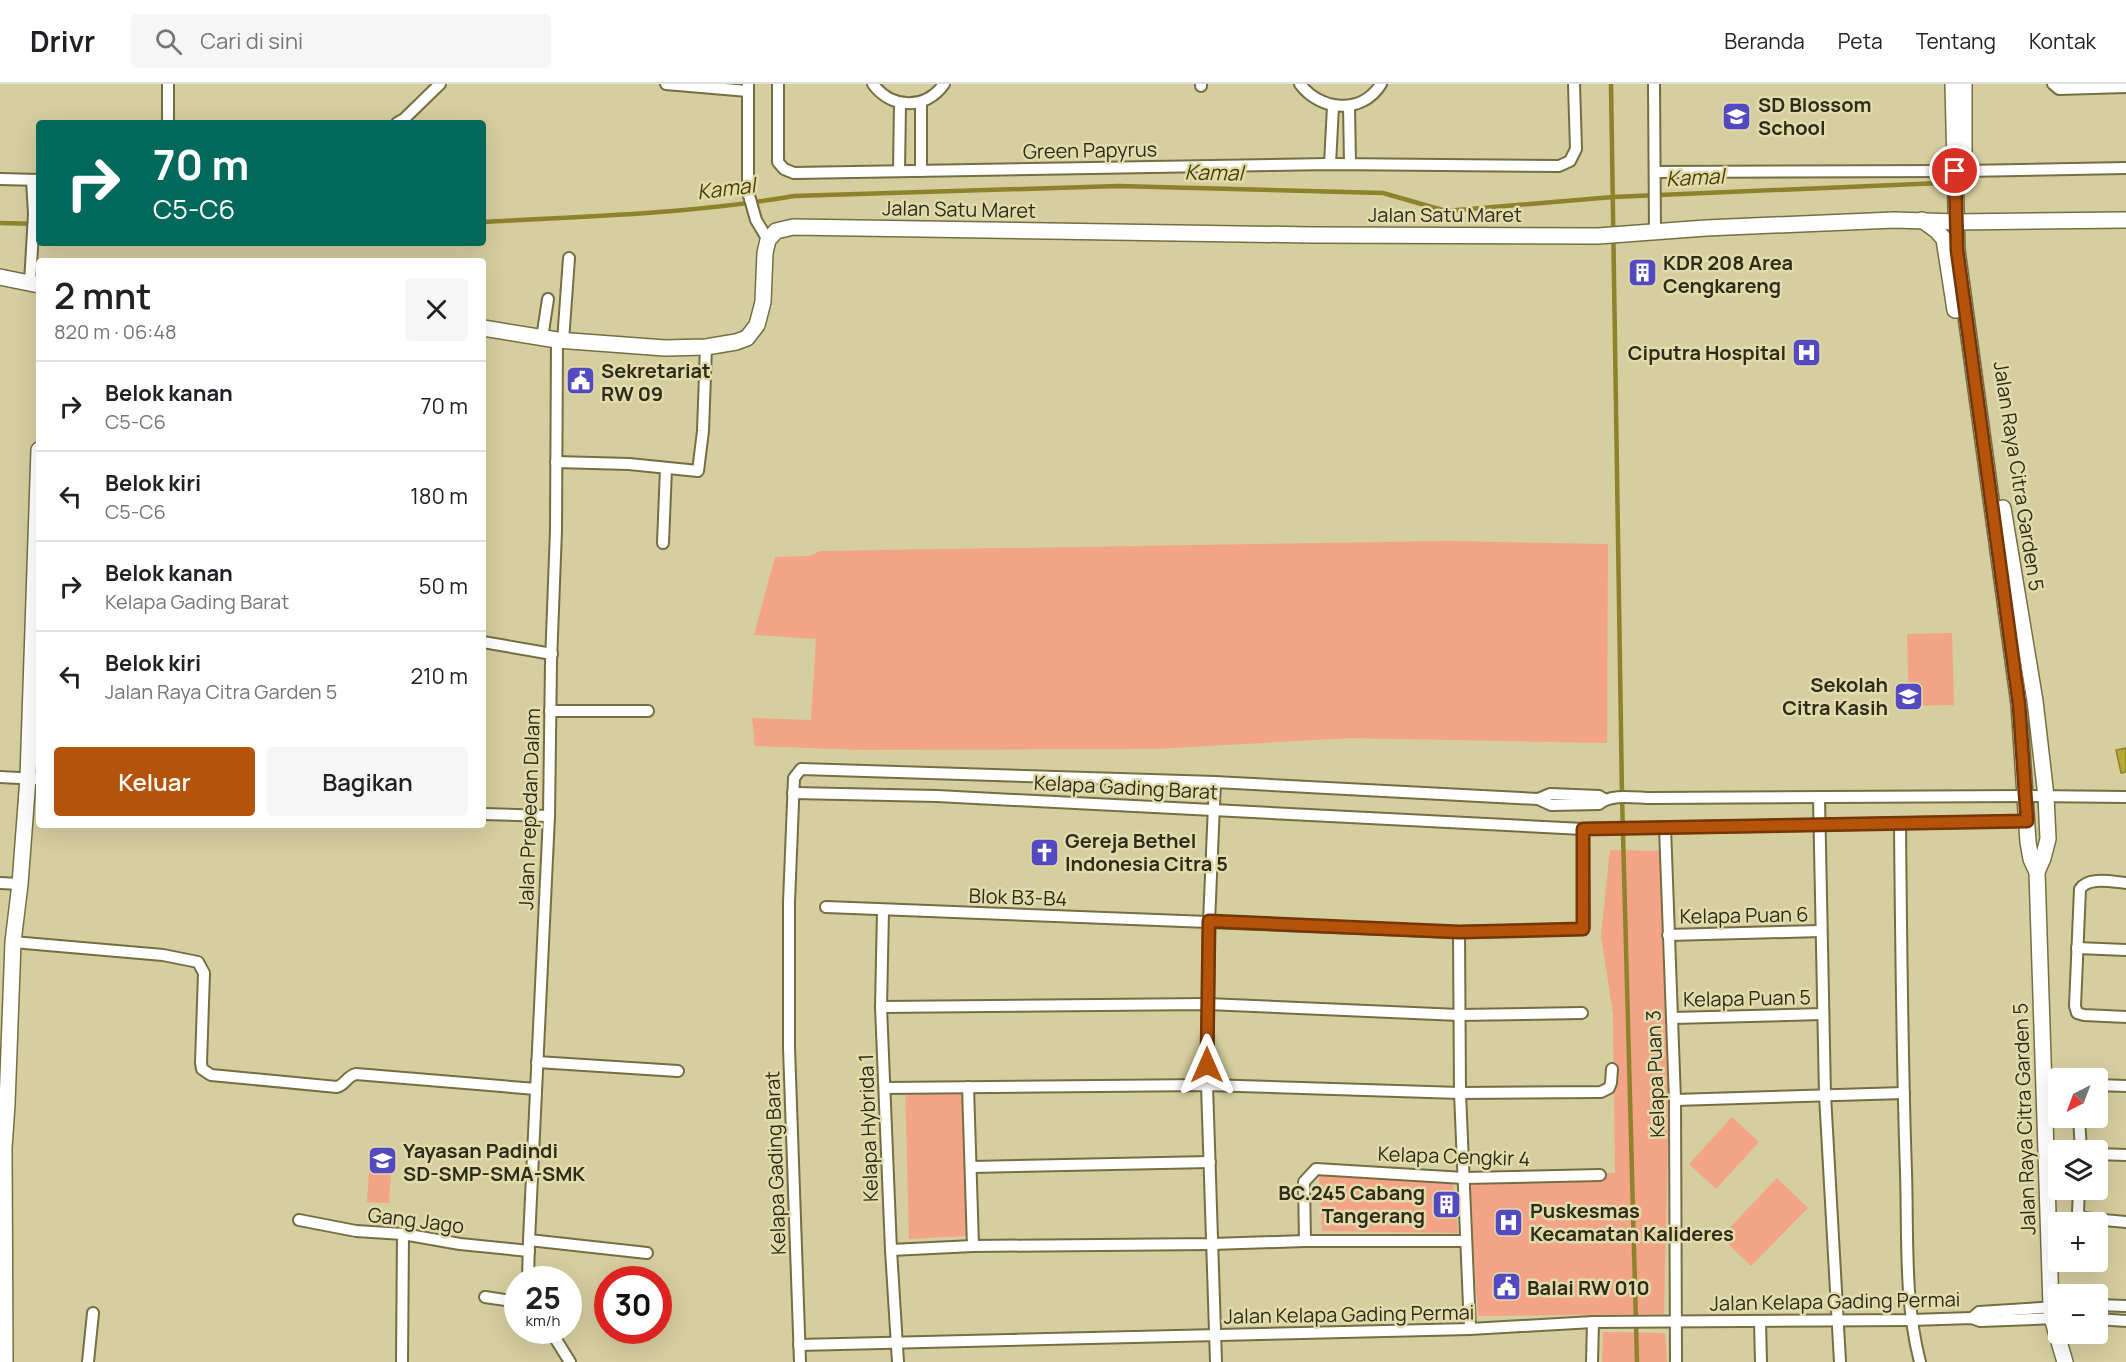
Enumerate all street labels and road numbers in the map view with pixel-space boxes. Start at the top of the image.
street label: Green Papyrus [1023,135,1157,165]
street label: Jalan Satu Maret [882,194,1036,224]
street label: Jalan Satu Maret [1368,201,1522,228]
street label: Jalan Raya Citra Garden 5 [1988,359,2050,593]
street label: Jalan Prepedan Dalam [512,708,546,910]
street label: Kelapa Gading Barat [1033,769,1219,805]
street label: Blok B3-B4 [968,882,1068,912]
street label: Kelapa Puan 6 [1679,900,1809,930]
street label: Kelapa Puan 5 [1683,983,1811,1013]
street label: Jalan Raya Citra Garden 5 [2006,1002,2042,1236]
street label: Kelapa Puan 3 [1639,1010,1671,1138]
street label: Kelapa Hybrida 1 [852,1053,884,1203]
street label: Kelapa Gading Barat [758,1070,792,1256]
street label: Kelapa Cengkir 4 [1377,1140,1531,1172]
street label: Gang Jago [366,1201,466,1239]
street label: Jalan Kelapa Gading Permai [1709,1285,1961,1317]
street label: Jalan Kelapa Gading Permai [1223,1298,1475,1330]

